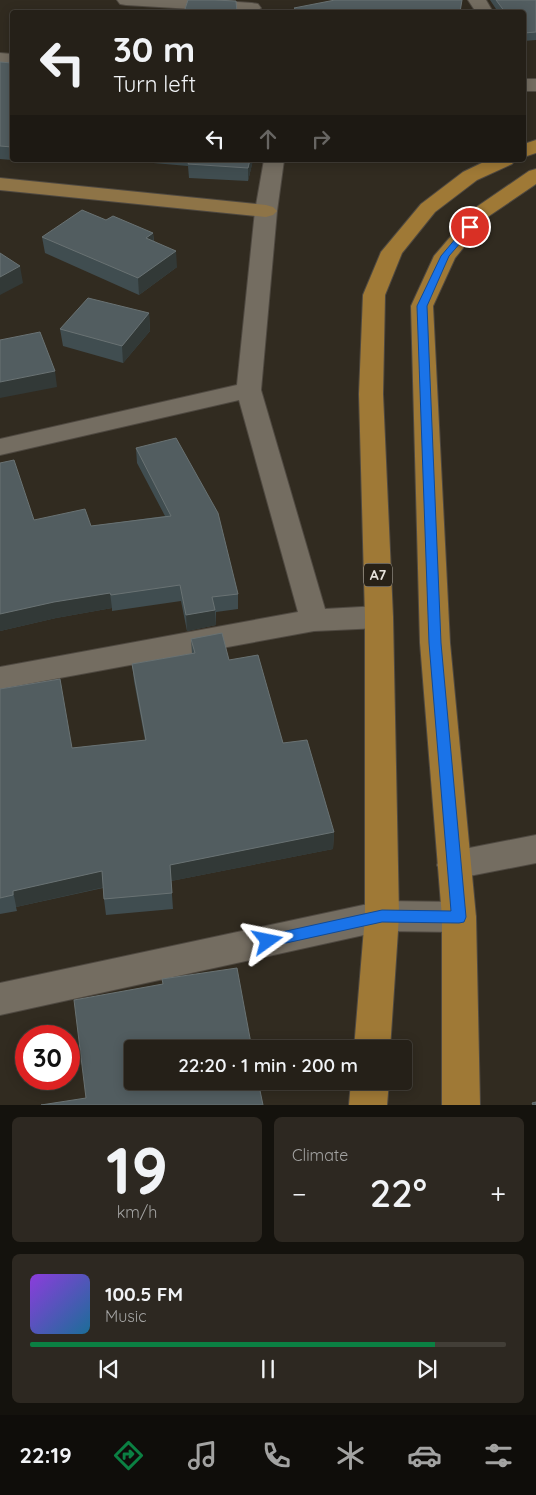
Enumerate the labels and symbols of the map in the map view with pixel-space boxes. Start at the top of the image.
pin [449,206,491,248]
road number: A7 [364,564,392,586]
position arrow [241,914,293,966]
speed limit sign: 30 [15,1025,80,1090]

